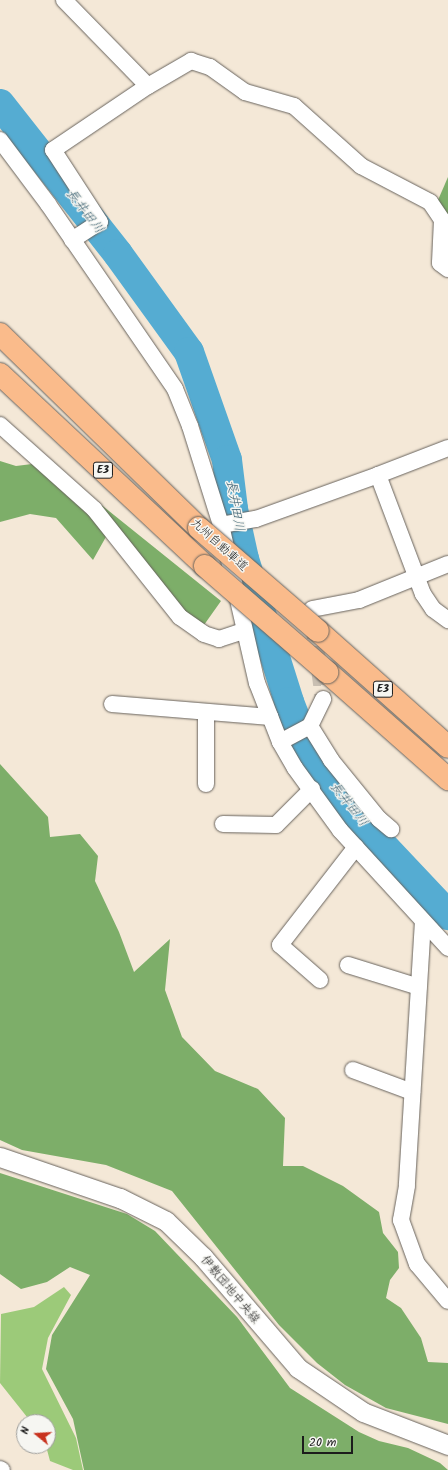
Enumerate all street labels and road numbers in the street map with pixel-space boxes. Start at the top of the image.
road number: E3 [92,461,114,479]
street label: 九州自動車道 [187,516,251,574]
road number: E3 [372,680,394,698]
street label: 伊敷団地中央線 [197,1253,263,1327]

